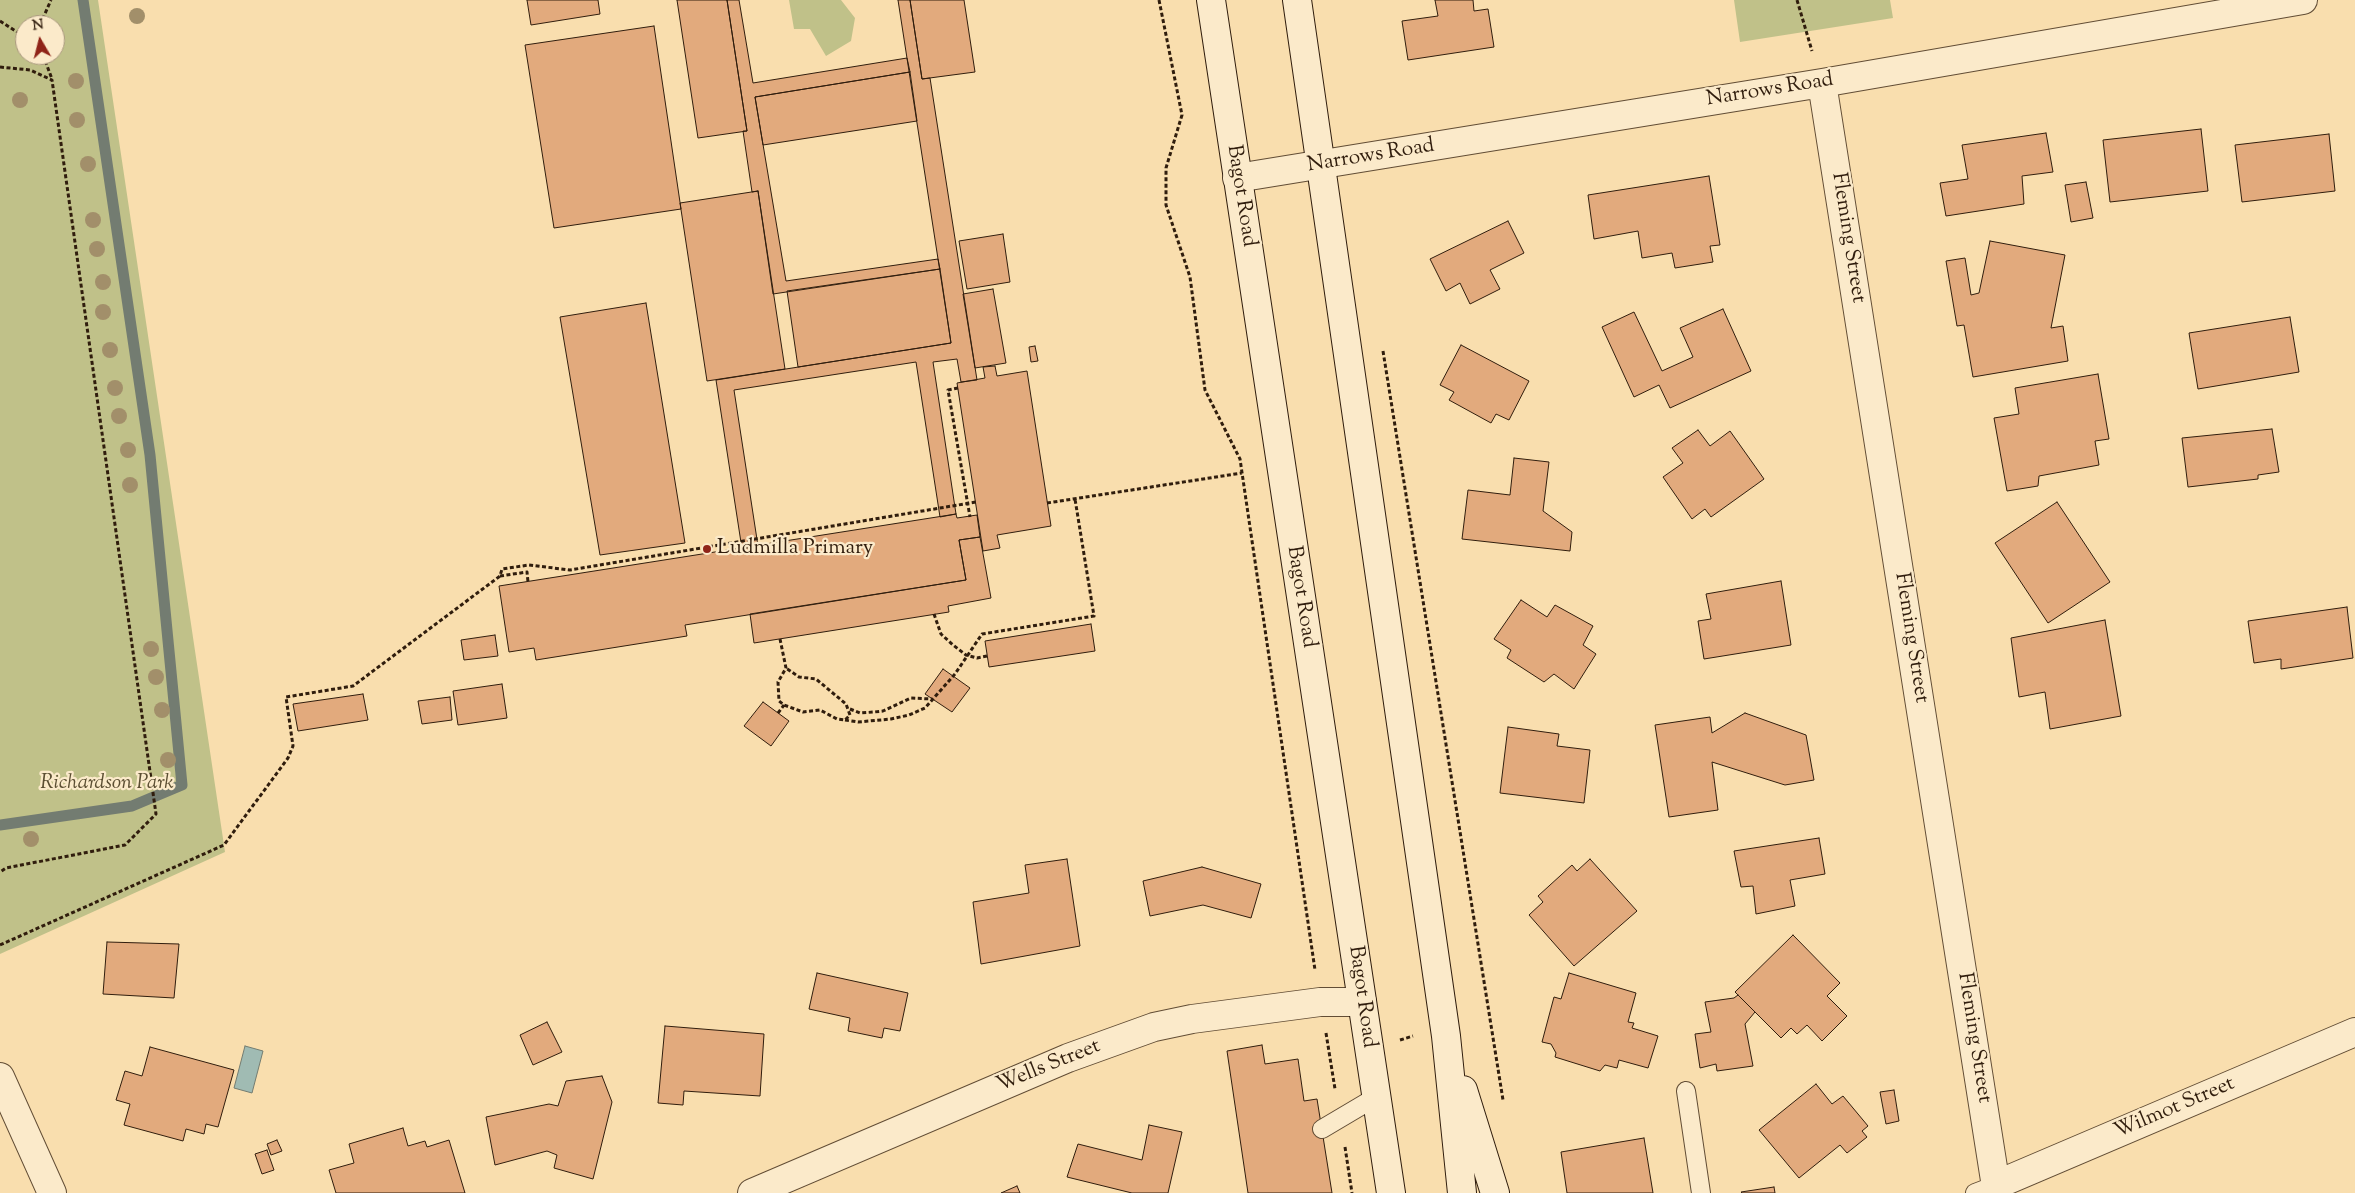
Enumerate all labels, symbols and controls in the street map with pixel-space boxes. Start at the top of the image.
north arrow [15,15,65,65]
text: N [31,15,45,37]
street label: Narrows Road [1705,69,1835,113]
street label: Narrows Road [1306,135,1436,179]
street label: Bagot Road [1219,143,1261,249]
street label: Fleming Street [1824,171,1870,305]
place label: Ludmilla Primary [717,536,873,562]
marker: Ludmilla Primary [701,543,713,555]
street label: Bagot Road [1279,544,1321,650]
street label: Fleming Street [1887,571,1933,705]
park label: Richardson Park [40,771,174,797]
street label: Bagot Road [1341,944,1381,1050]
street label: Fleming Street [1950,971,1996,1105]
street label: Wells Street [993,1035,1105,1099]
street label: Wilmot Street [2111,1072,2239,1146]

